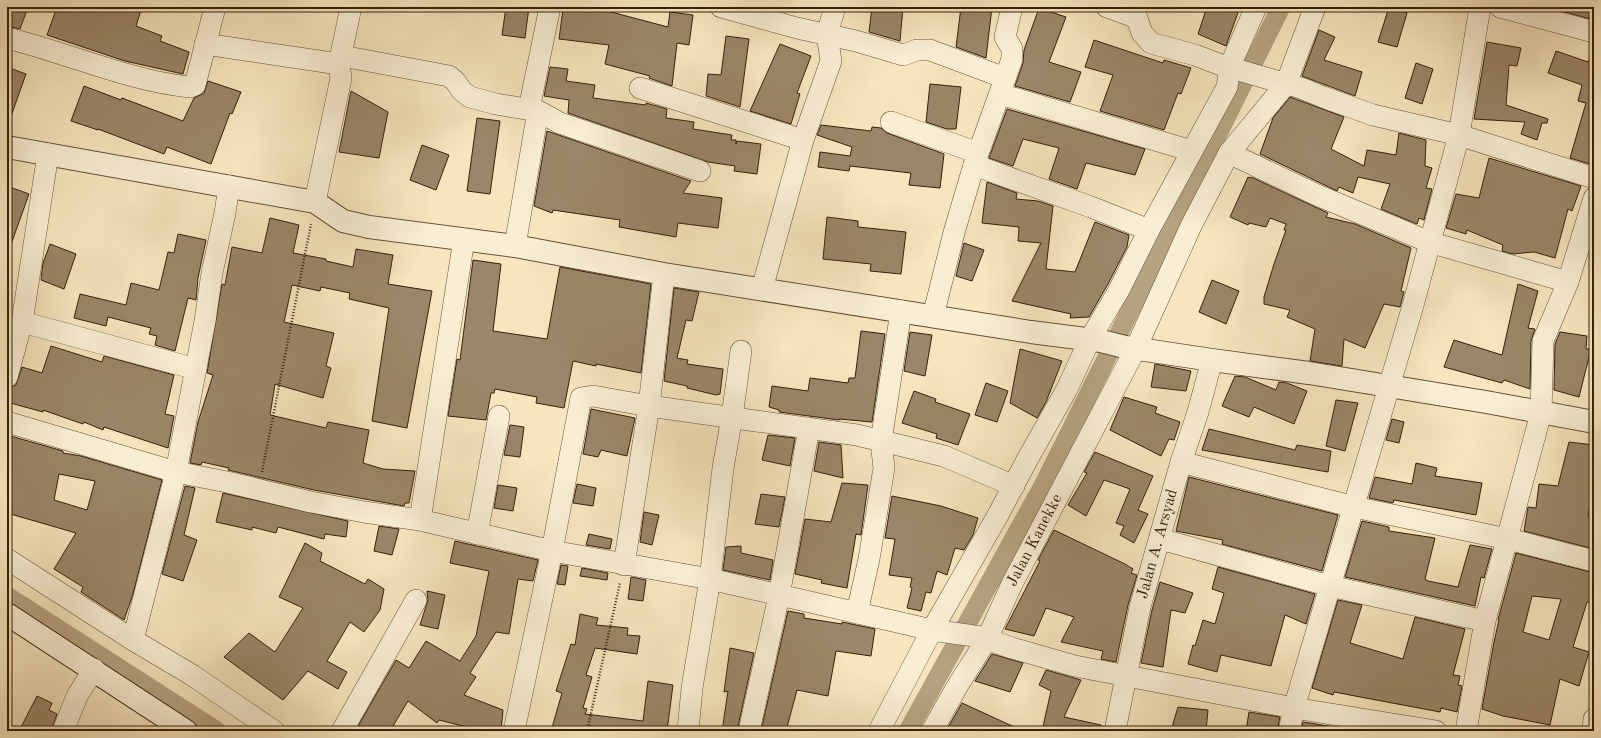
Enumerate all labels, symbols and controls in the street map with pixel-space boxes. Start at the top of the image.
street label: Jalan A. Arsyad [1135,487,1181,601]
street label: Jalan Kanekke [1004,491,1066,589]

